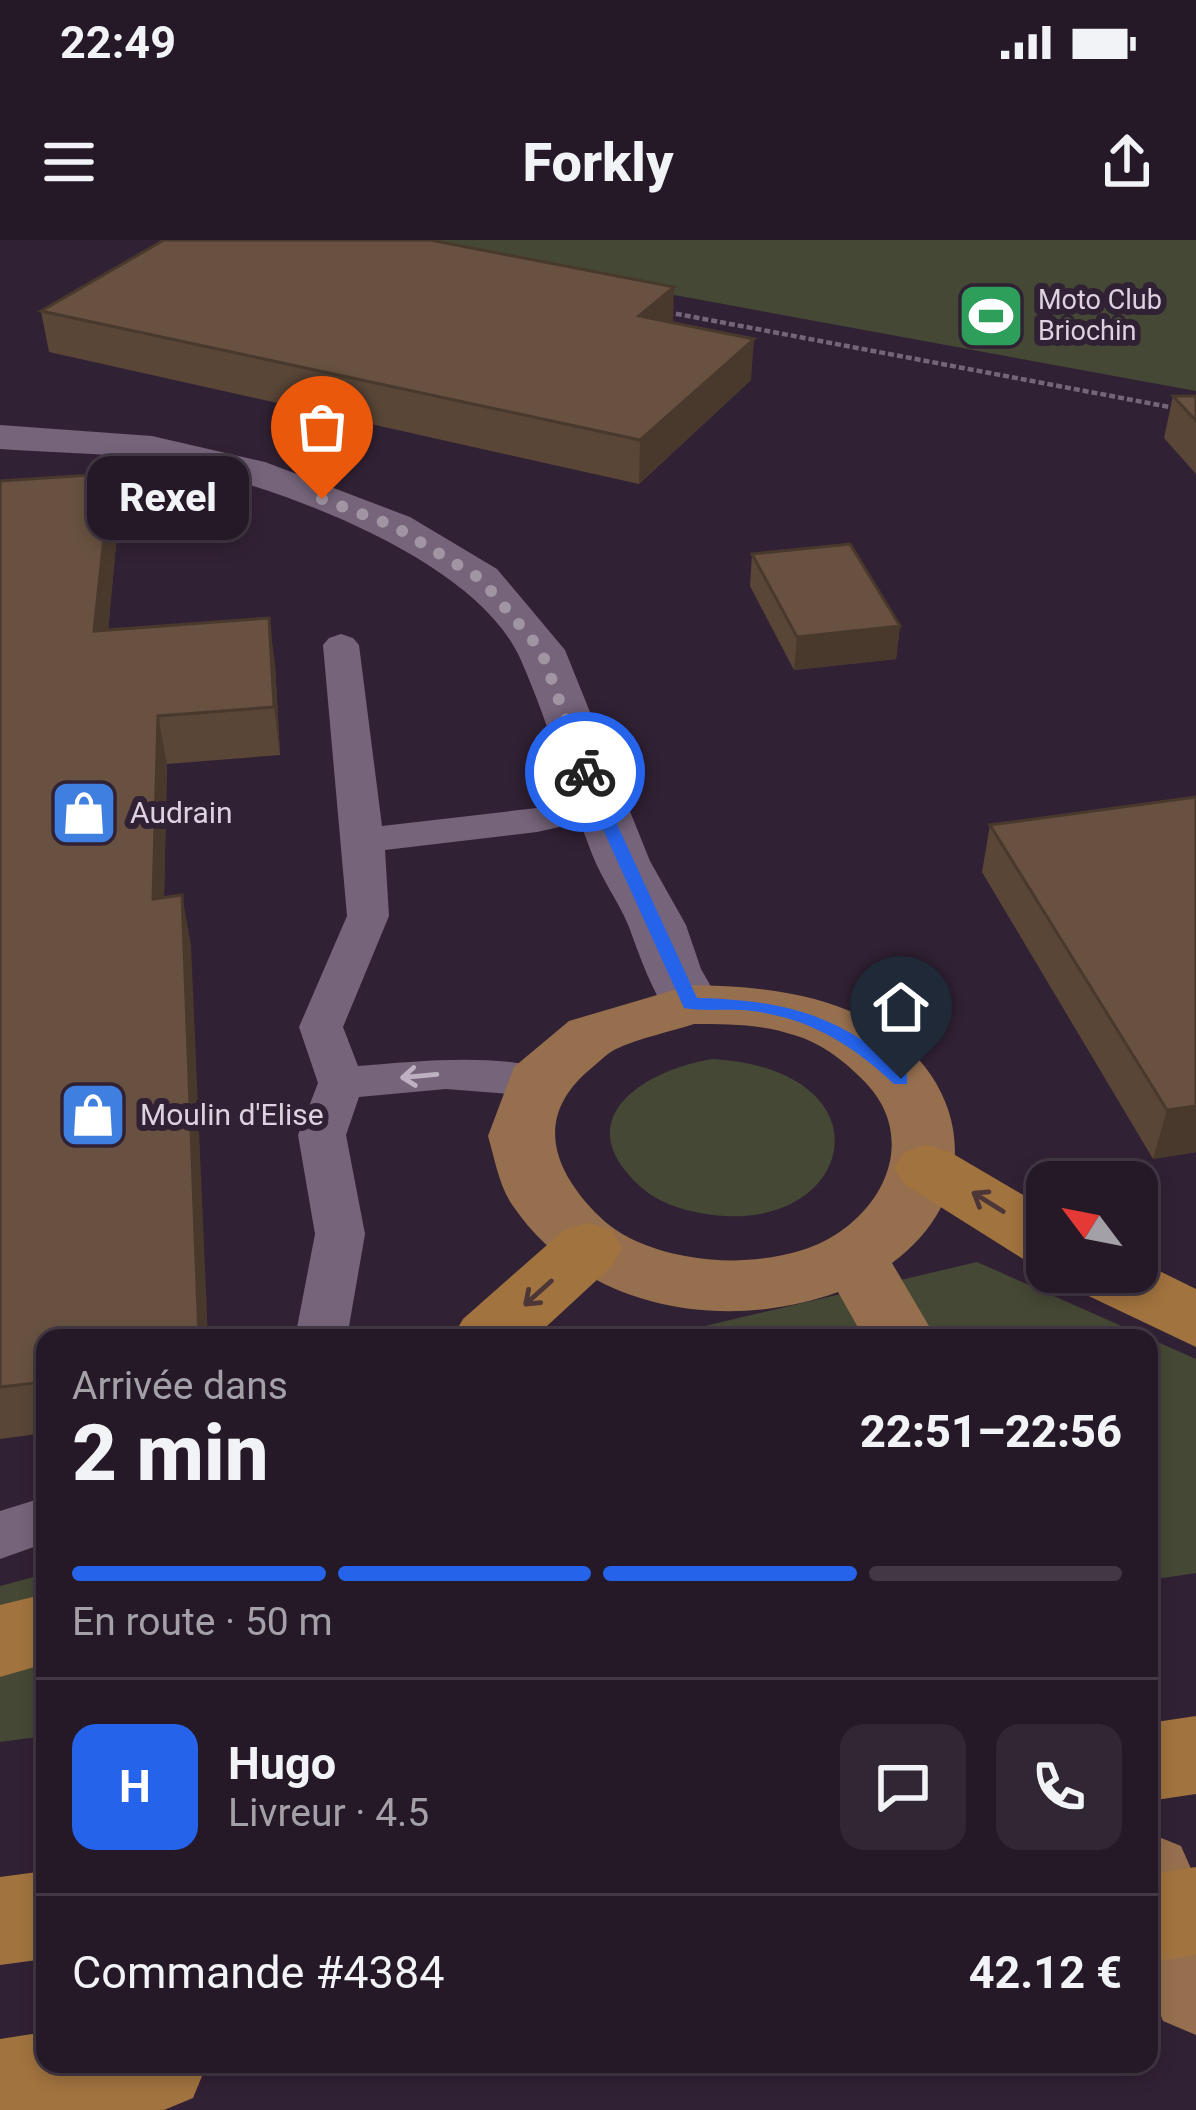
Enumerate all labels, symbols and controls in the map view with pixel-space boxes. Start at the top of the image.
text: 22:49 [60,16,176,69]
icon: menu [36,129,102,195]
icon: share [1094,129,1160,195]
text: Forkly [523,131,673,194]
sports icon: Moto Club Briochin [956,281,1026,351]
place label: Moto Club Briochin [1038,284,1162,347]
pin [271,376,373,499]
icon: bag [289,394,355,460]
callout: Rexel [88,457,250,541]
text: Rexel [119,475,217,521]
courier [525,712,645,832]
icon: bike [552,739,618,805]
shop icon: Audrain [49,778,119,848]
place label: Audrain [130,795,233,830]
pin [850,956,952,1079]
icon: home [868,974,934,1040]
one-way arrow [400,1065,439,1088]
shop icon: Moulin d'Elise [58,1080,128,1150]
place label: Moulin d'Elise [140,1097,324,1132]
north arrow [1026,1161,1158,1293]
map controls [1026,1161,1158,1293]
one-way arrow [972,1190,1006,1214]
one-way arrow [524,1279,554,1306]
text: Arrivée dans [72,1363,288,1409]
text: 22:51–22:56 [860,1405,1122,1458]
text: 2 min [72,1408,269,1499]
text: En route · 50 m [72,1599,333,1645]
button: chat [840,1724,966,1850]
button: phone [996,1724,1122,1850]
text: Hugo [228,1737,336,1790]
text: H [119,1760,151,1813]
text: Livreur · 4.5 [228,1790,429,1836]
text: Commande #4384 [72,1946,444,1999]
text: 42.12 € [969,1946,1122,1999]

